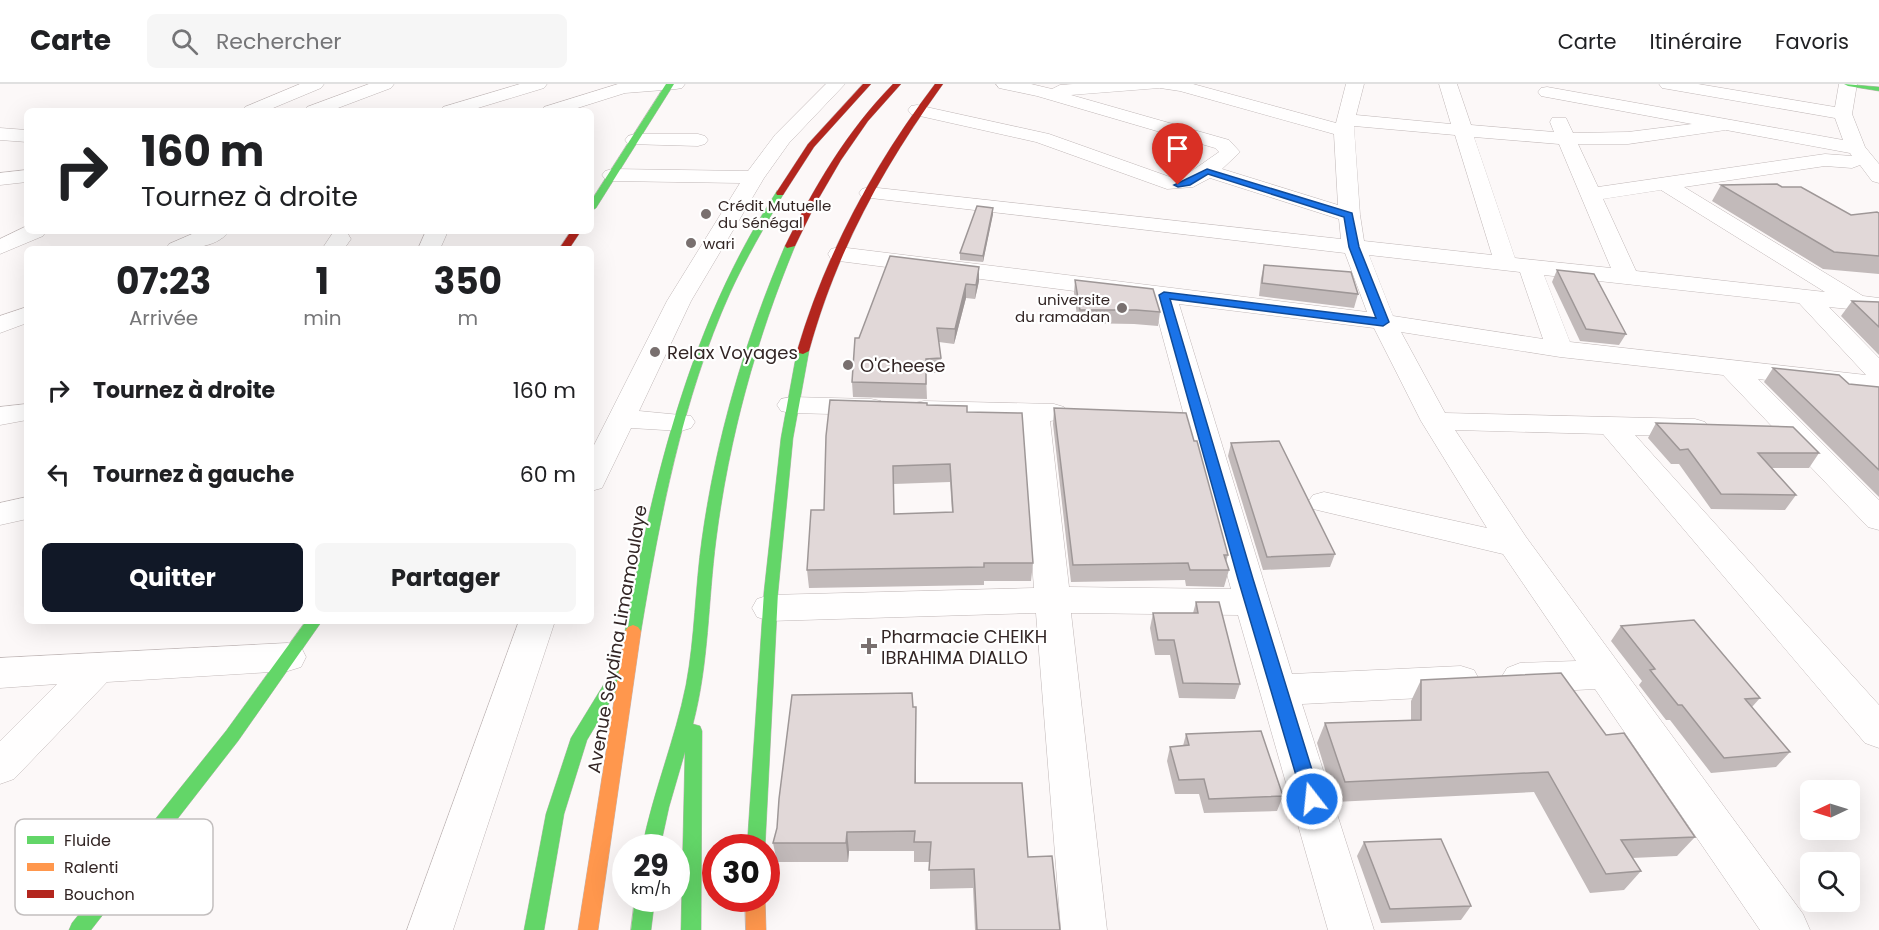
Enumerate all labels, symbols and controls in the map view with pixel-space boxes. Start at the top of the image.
search box [147,14,567,68]
text: Carte [30,21,111,60]
icon: search [168,25,201,58]
text: Rechercher [216,26,342,57]
text: Carte [1558,27,1617,56]
text: Itinéraire [1650,27,1742,56]
text: Favoris [1775,27,1849,56]
text: 160 m [141,122,264,181]
pin [1152,123,1203,185]
icon: right [42,132,120,210]
icon: arrive [1161,132,1194,165]
text: Tournez à droite [141,178,358,215]
place label: Crédit Mutuelle du Sénégal [718,195,831,233]
marker: Crédit Mutuelle du Sénégal [699,207,713,221]
place label: wari [703,233,735,254]
marker: wari [684,236,698,250]
text: 07:23 [116,256,211,307]
text: 1 [316,256,329,307]
text: 350 [433,256,502,307]
place label: universite du ramadan [1015,289,1110,327]
marker: universite du ramadan [1115,301,1129,315]
text: Arrivée [129,304,198,332]
text: min [303,304,341,332]
text: m [457,304,478,332]
place label: Relax Voyages [667,340,798,365]
marker: Relax Voyages [648,345,662,359]
place label: O'Cheese [860,353,945,378]
marker: O'Cheese [841,358,855,372]
icon: right [42,374,75,407]
text: Tournez à droite [93,375,275,406]
text: 160 m [513,375,576,406]
icon: left [42,458,75,491]
text: Tournez à gauche [93,459,294,490]
text: 60 m [520,459,576,490]
street label: Avenue Seydina Limamoulaye [581,503,653,775]
button: Quitter [42,543,303,612]
button: Partager [315,543,576,612]
place label: Pharmacie CHEIKH IBRAHIMA DIALLO [881,624,1047,670]
marker: Pharmacie CHEIKH IBRAHIMA DIALLO [862,639,876,653]
position arrow [1280,767,1344,831]
north arrow [1800,780,1860,840]
map controls [1800,780,1860,912]
legend [15,819,213,915]
text: Fluide [64,829,111,852]
speed limit sign: 30 [702,834,780,912]
text: 29 [633,844,669,887]
button: search [1800,852,1860,912]
text: Ralenti [64,856,118,879]
text: km/h [631,878,671,899]
text: Bouchon [64,883,135,906]

